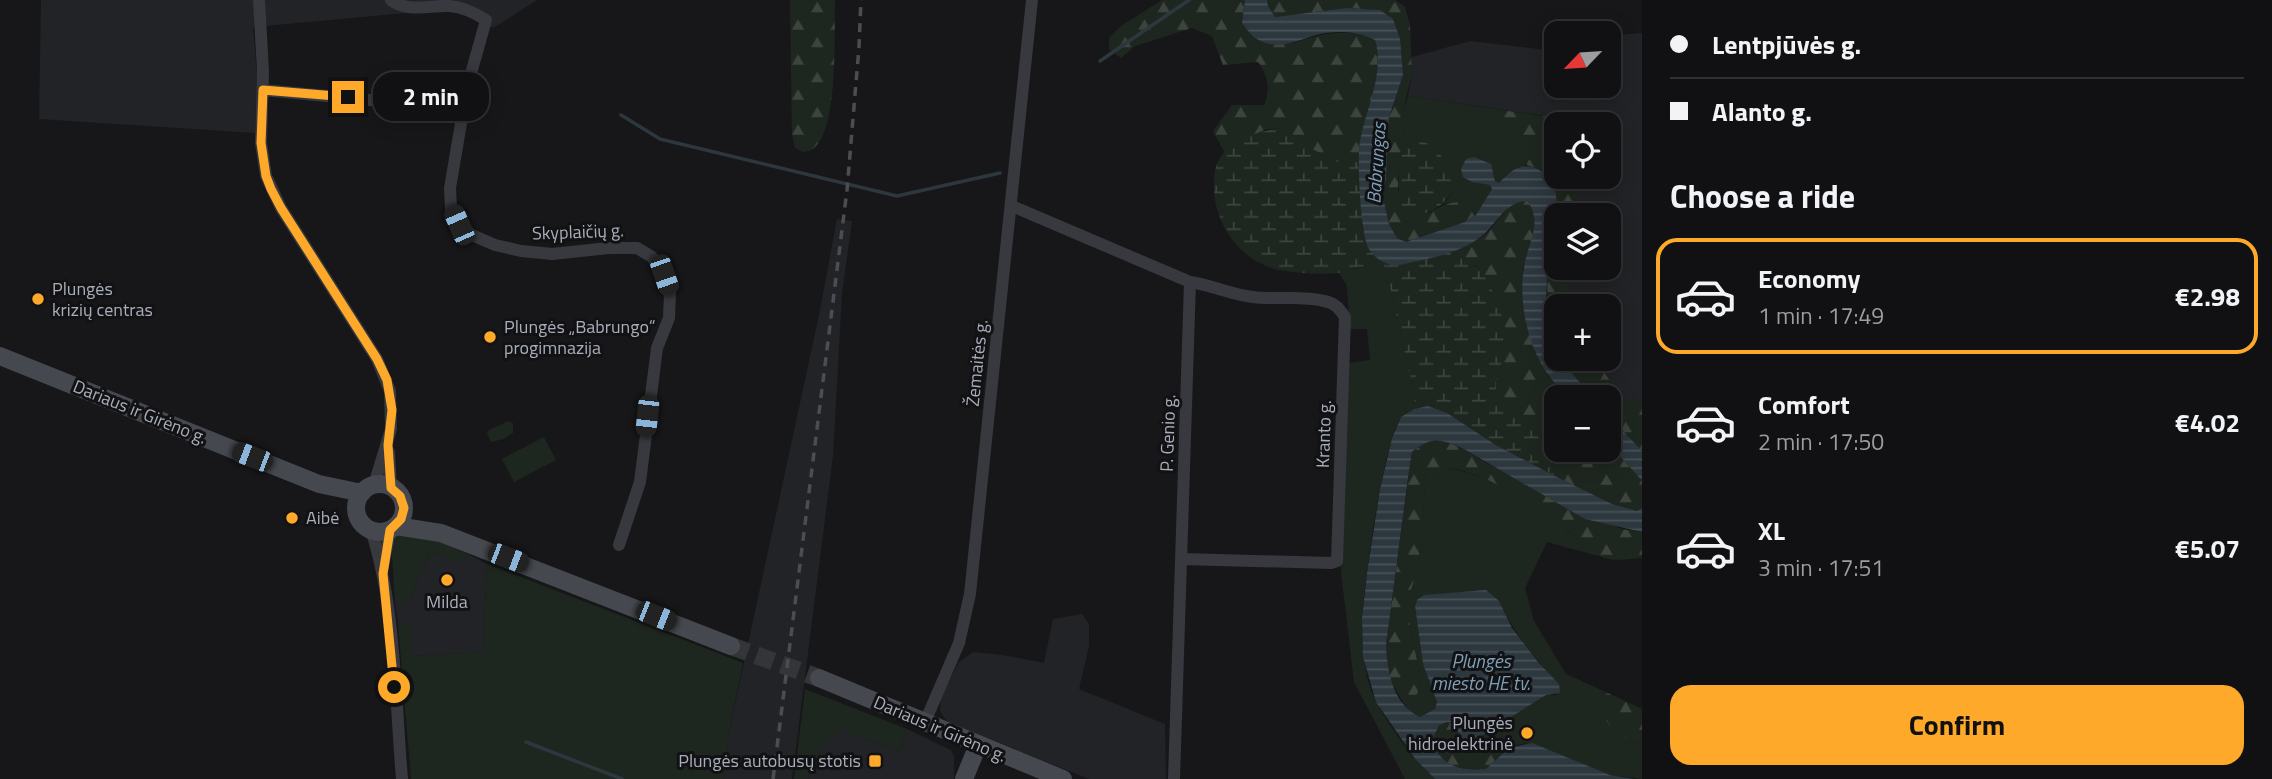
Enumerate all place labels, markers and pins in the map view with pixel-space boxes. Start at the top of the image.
place label: Plungės krizių centras [52,275,153,323]
marker: Plungės krizių centras [30,291,46,307]
place label: Plungės „Babrungo“ progimnazija [504,313,656,361]
marker: Plungės „Babrungo“ progimnazija [482,329,498,345]
place label: Aibė [306,504,339,531]
marker: Aibė [284,510,300,526]
marker: Milda [439,572,455,588]
place label: Milda [426,588,468,615]
place label: Plungės hidroelektrinė [1408,709,1513,757]
marker: Plungės hidroelektrinė [1519,725,1535,741]
place label: Plungės autobusų stotis [678,747,861,774]
marker: Plungės autobusų stotis [867,753,883,769]

